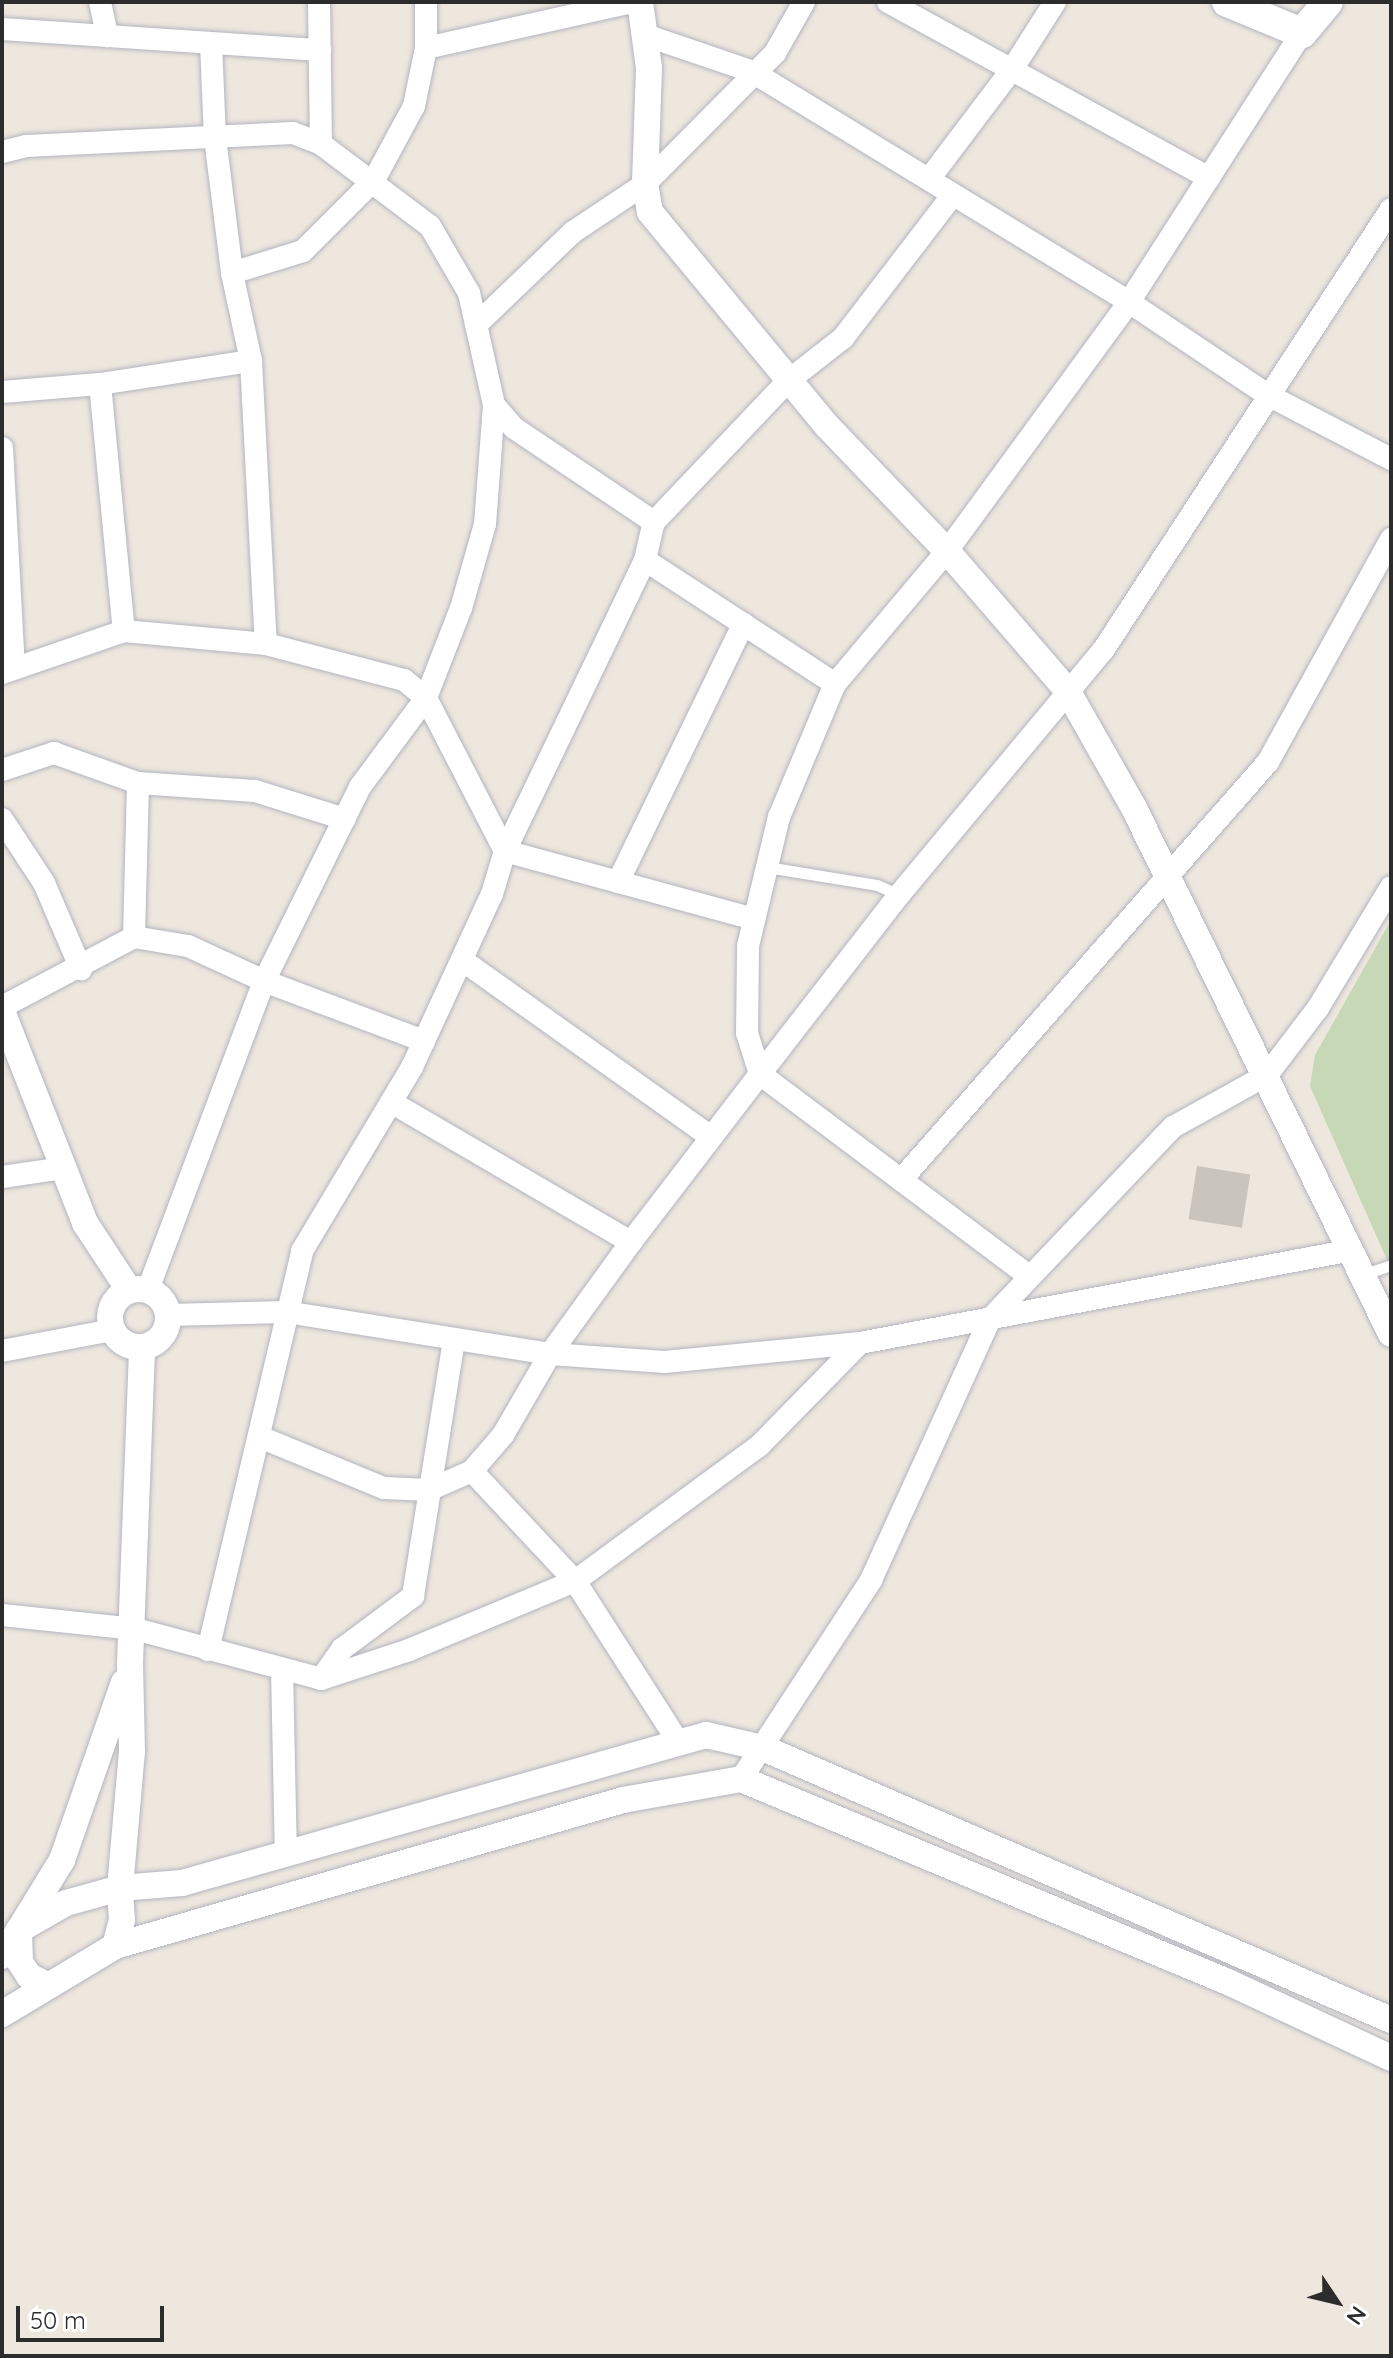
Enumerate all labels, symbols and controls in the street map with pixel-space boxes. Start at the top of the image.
north arrow [1297,2262,1377,2342]
scale bar [20,2290,168,2340]
text: N [1341,2301,1373,2330]
text: 50 m [30,2305,86,2335]

